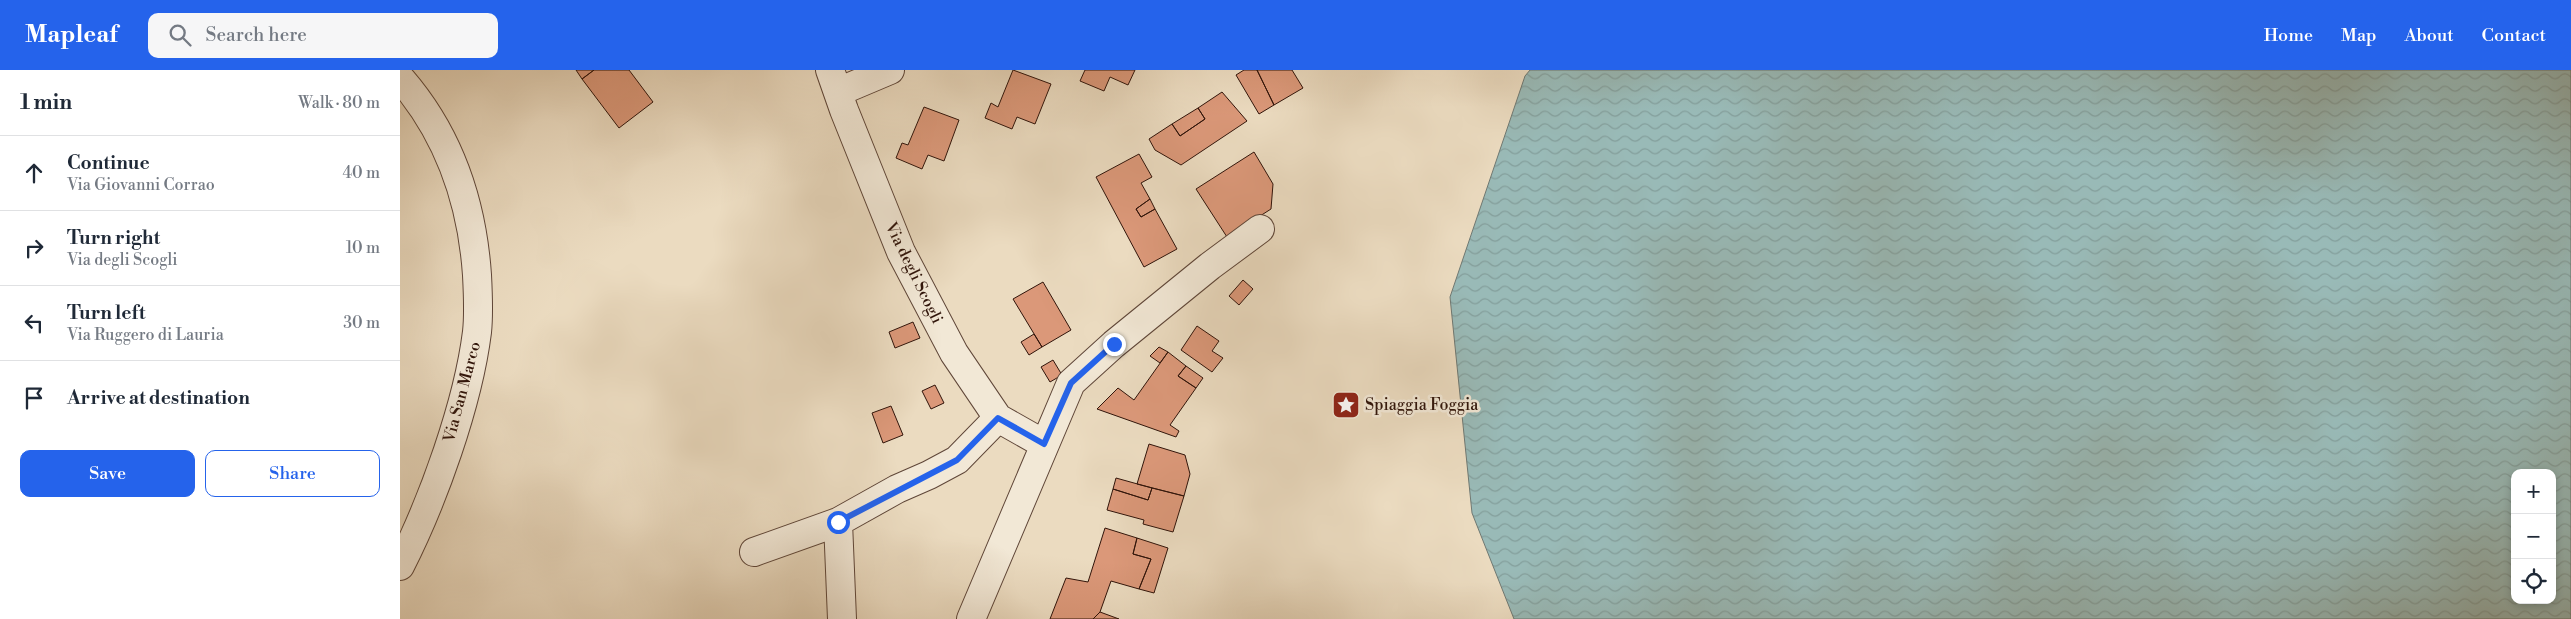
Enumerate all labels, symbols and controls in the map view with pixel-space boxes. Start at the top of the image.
search box [148,13,498,58]
text: Mapleaf [25,20,118,50]
icon: search [166,21,194,49]
text: Search here [206,23,307,47]
text: Home [2264,24,2313,47]
text: Map [2341,24,2377,47]
text: About [2405,24,2454,47]
text: Contact [2482,24,2546,47]
text: 1 min [20,90,72,116]
text: Walk · 80 m [298,93,380,113]
text: Continue [67,151,150,175]
icon: ahead [20,159,48,187]
text: 40 m [343,163,380,183]
text: Via Giovanni Corrao [67,175,215,195]
street label: Via degli Scogli [880,218,947,327]
text: Turn right [67,226,160,250]
icon: right [20,234,48,262]
text: 10 m [346,238,380,258]
text: Via degli Scogli [67,250,178,270]
text: Turn left [67,301,146,325]
icon: left [20,309,48,337]
text: 30 m [343,313,380,333]
text: Via Ruggero di Lauria [67,325,224,345]
route end [1103,333,1126,356]
street label: Via San Marco [439,339,485,445]
icon: arrive [20,384,48,412]
text: Arrive at destination [67,386,250,410]
place icon: Spiaggia Foggia [1331,390,1361,420]
place label: Spiaggia Foggia [1365,395,1479,415]
button: Save [20,450,195,497]
button: Share [205,450,380,497]
map controls [2511,469,2556,604]
button: + [2511,469,2556,514]
route start [827,511,850,534]
button: − [2511,514,2556,559]
button: locate [2511,559,2556,604]

